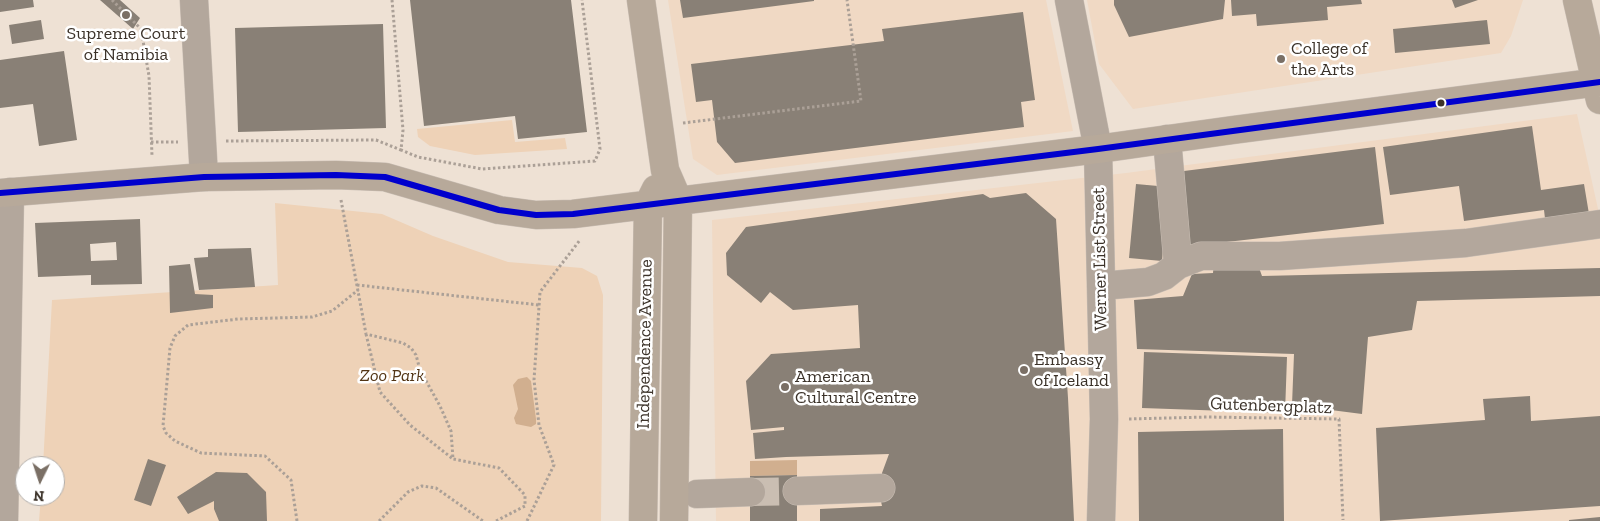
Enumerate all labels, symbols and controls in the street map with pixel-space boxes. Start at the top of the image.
marker: Supreme Court of Namibia [120,9,132,21]
place label: Supreme Court of Namibia [67,23,185,66]
place label: College of the Arts [1291,38,1367,80]
marker: College of the Arts [1275,53,1287,65]
unlabelled marker [1436,98,1446,108]
street label: Werner List Street [1088,187,1112,331]
street label: Independence Avenue [633,259,657,429]
place label: Embassy of Iceland [1034,349,1109,392]
marker: Embassy of Iceland [1018,364,1030,376]
park label: Zoo Park [360,365,424,387]
place label: American Cultural Centre [795,366,917,408]
marker: American Cultural Centre [779,381,791,393]
street label: Gutenbergplatz [1210,393,1332,419]
north arrow [15,456,65,506]
text: N [33,487,45,504]

